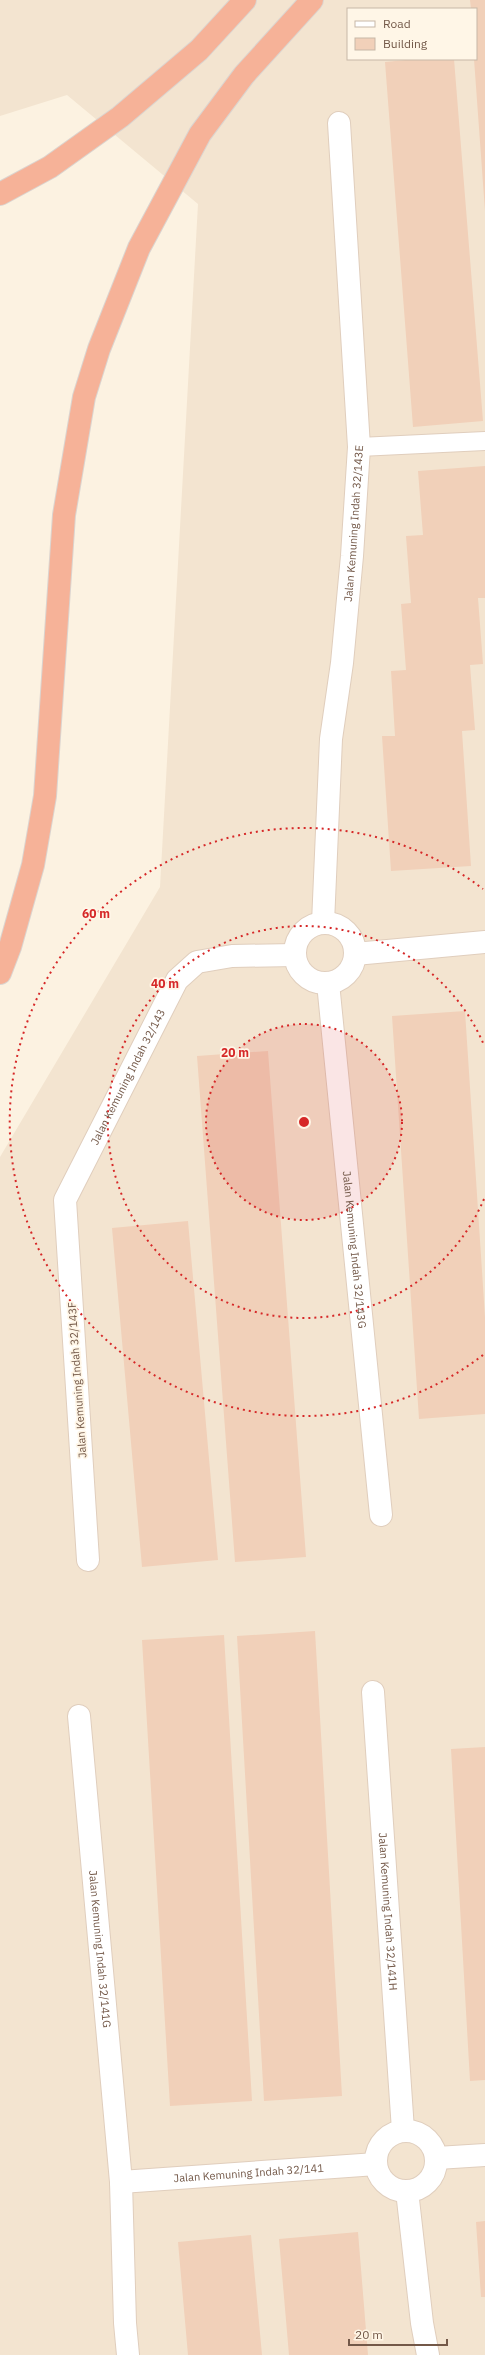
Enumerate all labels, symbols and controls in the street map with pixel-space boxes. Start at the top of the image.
legend [347,8,477,60]
text: Road [383,16,411,31]
text: Building [383,36,428,51]
street label: Jalan Kemuning Indah 32/143E [341,445,366,602]
text: 60 m [82,906,110,921]
text: 40 m [151,976,179,991]
street label: Jalan Kemuning Indah 32/143 [87,1007,168,1147]
text: 20 m [221,1045,249,1060]
centre of rings [297,1115,311,1129]
street label: Jalan Kemuning Indah 32/143G [340,1170,369,1329]
street label: Jalan Kemuning Indah 32/143F [65,1301,89,1459]
street label: Jalan Kemuning Indah 32/141H [376,1832,400,1991]
street label: Jalan Kemuning Indah 32/141G [86,1870,114,2028]
street label: Jalan Kemuning Indah 32/141 [173,2161,325,2185]
scale bar [349,2321,447,2347]
text: 20 m [355,2327,383,2342]

